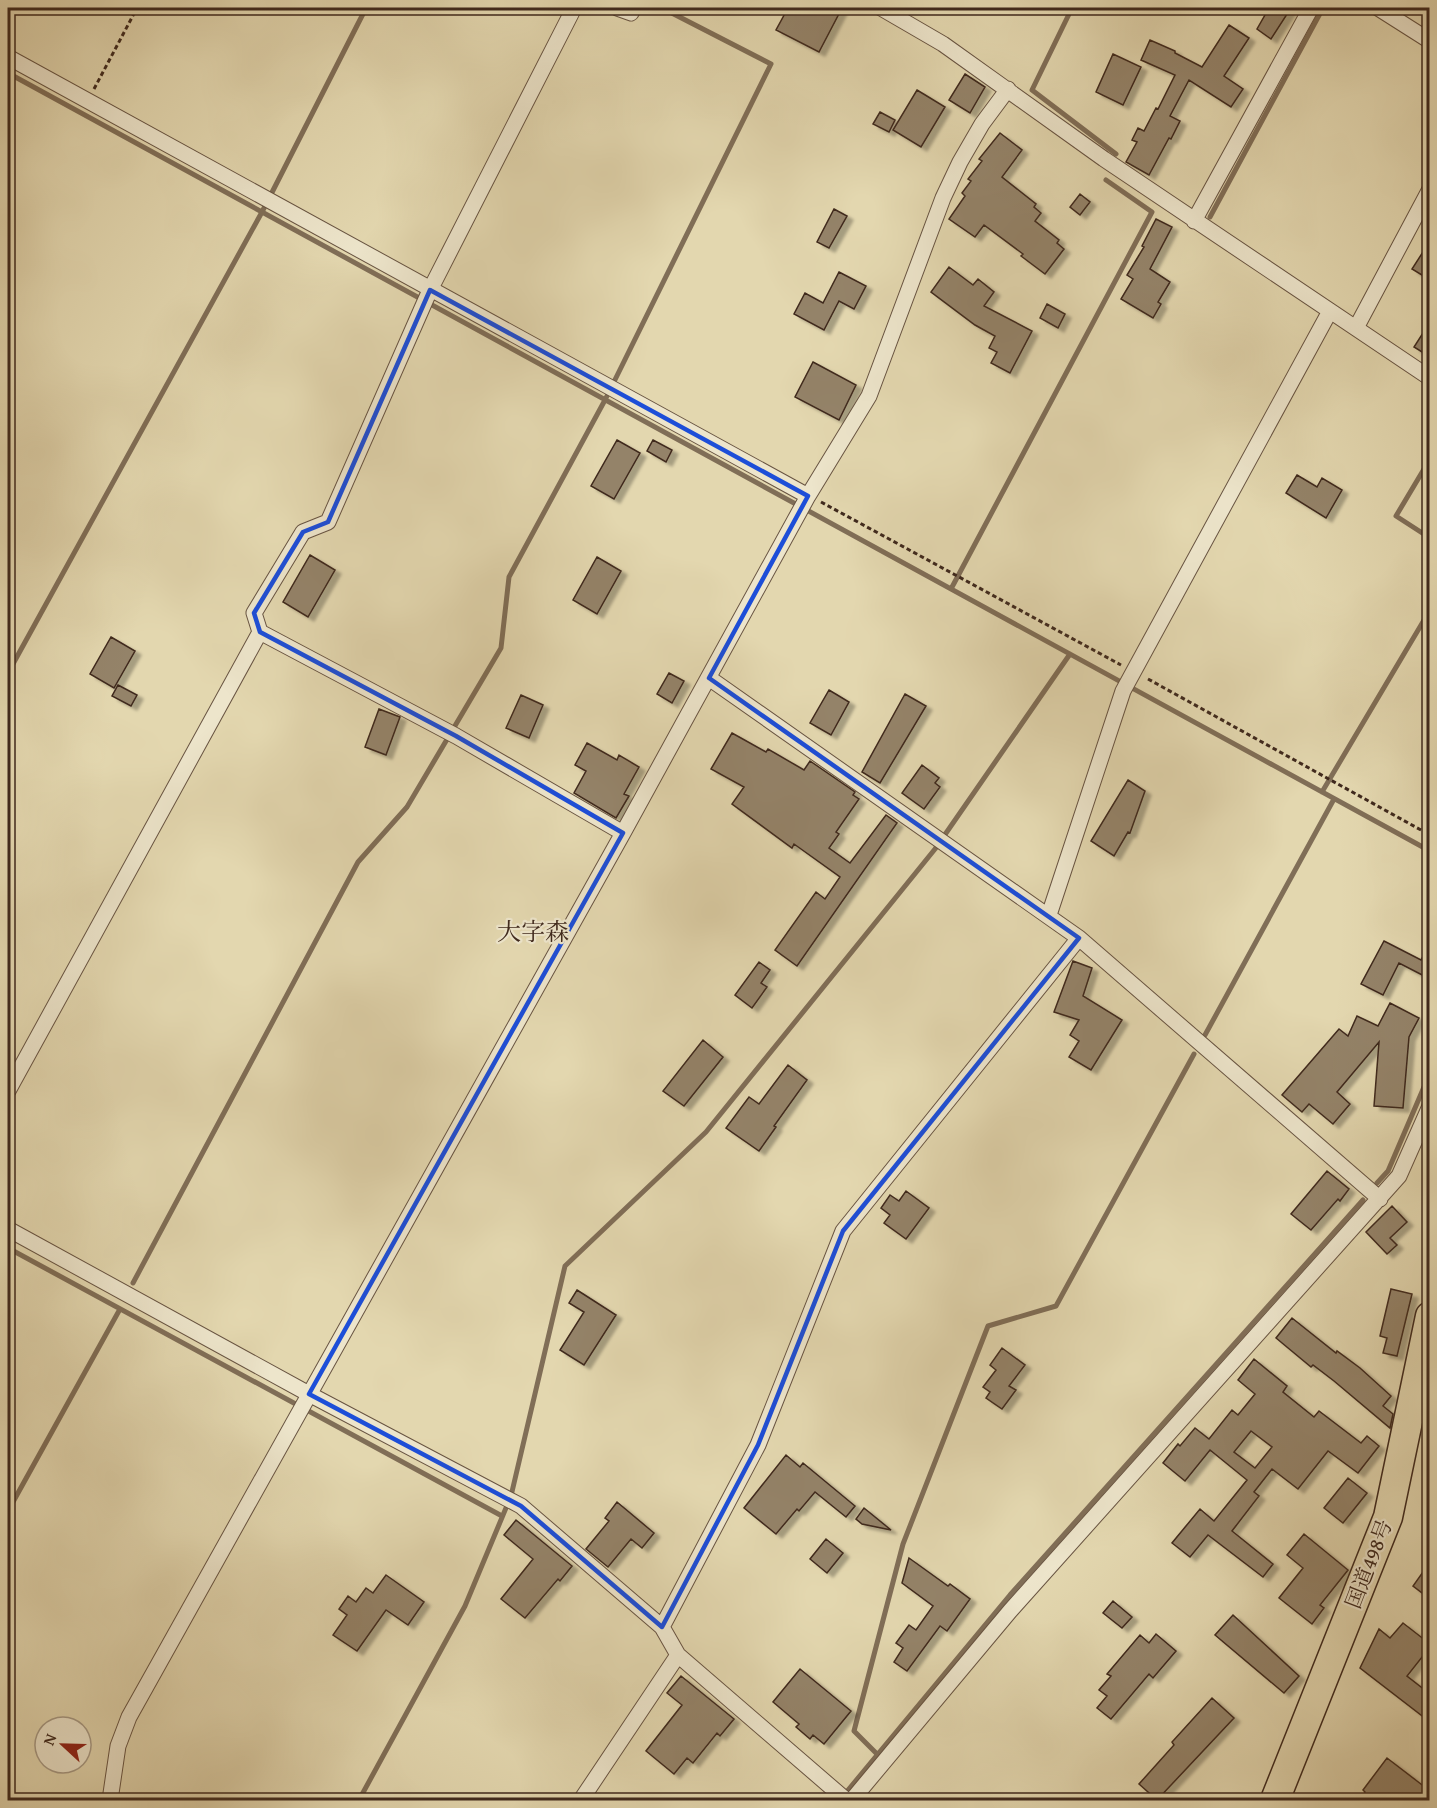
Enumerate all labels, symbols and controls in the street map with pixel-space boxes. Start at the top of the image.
district label: 大字森 [497,914,569,949]
street label: 国道498号 [1337,1515,1400,1613]
north arrow [33,1715,93,1775]
text: N [36,1730,62,1749]

